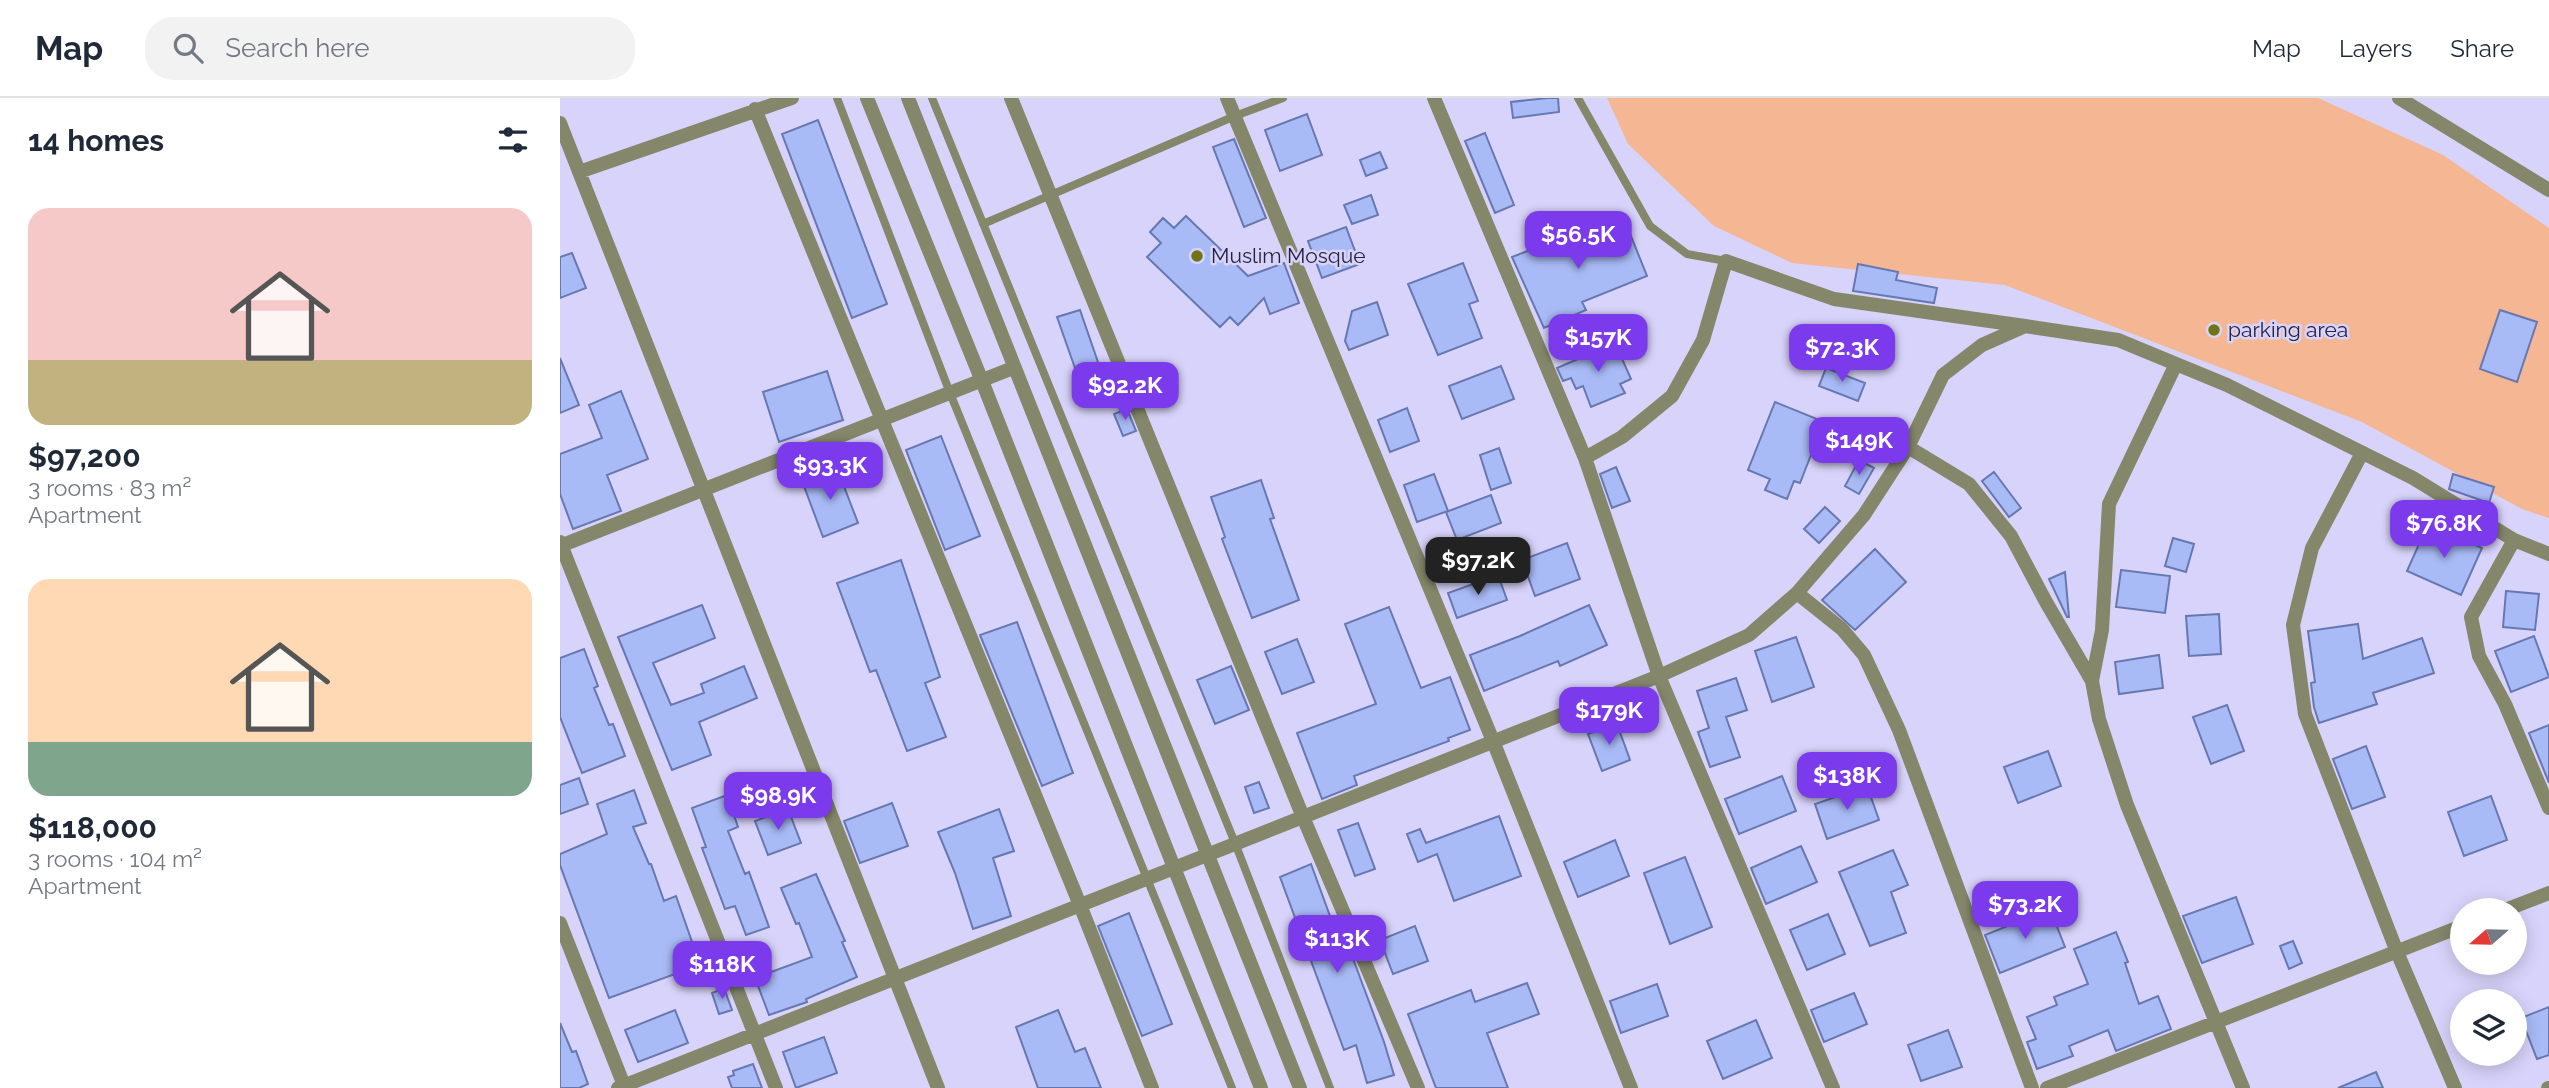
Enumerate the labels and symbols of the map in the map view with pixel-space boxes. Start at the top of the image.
pin: $56.5K [1521,212,1635,271]
place label: Muslim Mosque [1211,243,1366,268]
marker: Muslim Mosque [1189,248,1205,264]
pin: $157K [1549,314,1647,374]
place label: parking area [2228,317,2348,342]
marker: parking area [2206,322,2222,338]
pin: $72.3K [1785,324,1899,384]
pin: $92.2K [1068,362,1182,422]
pin: $149K [1810,418,1908,477]
pin: $93.3K [773,442,887,502]
pin: $76.8K [2387,500,2501,560]
pin: $97.2K [1421,538,1535,597]
pin: $179K [1560,688,1658,747]
pin: $138K [1798,752,1896,812]
pin: $98.9K [721,772,835,832]
pin: $73.2K [1968,882,2082,941]
north arrow [2450,898,2527,975]
pin: $113K [1288,916,1386,975]
pin: $118K [673,942,771,1001]

